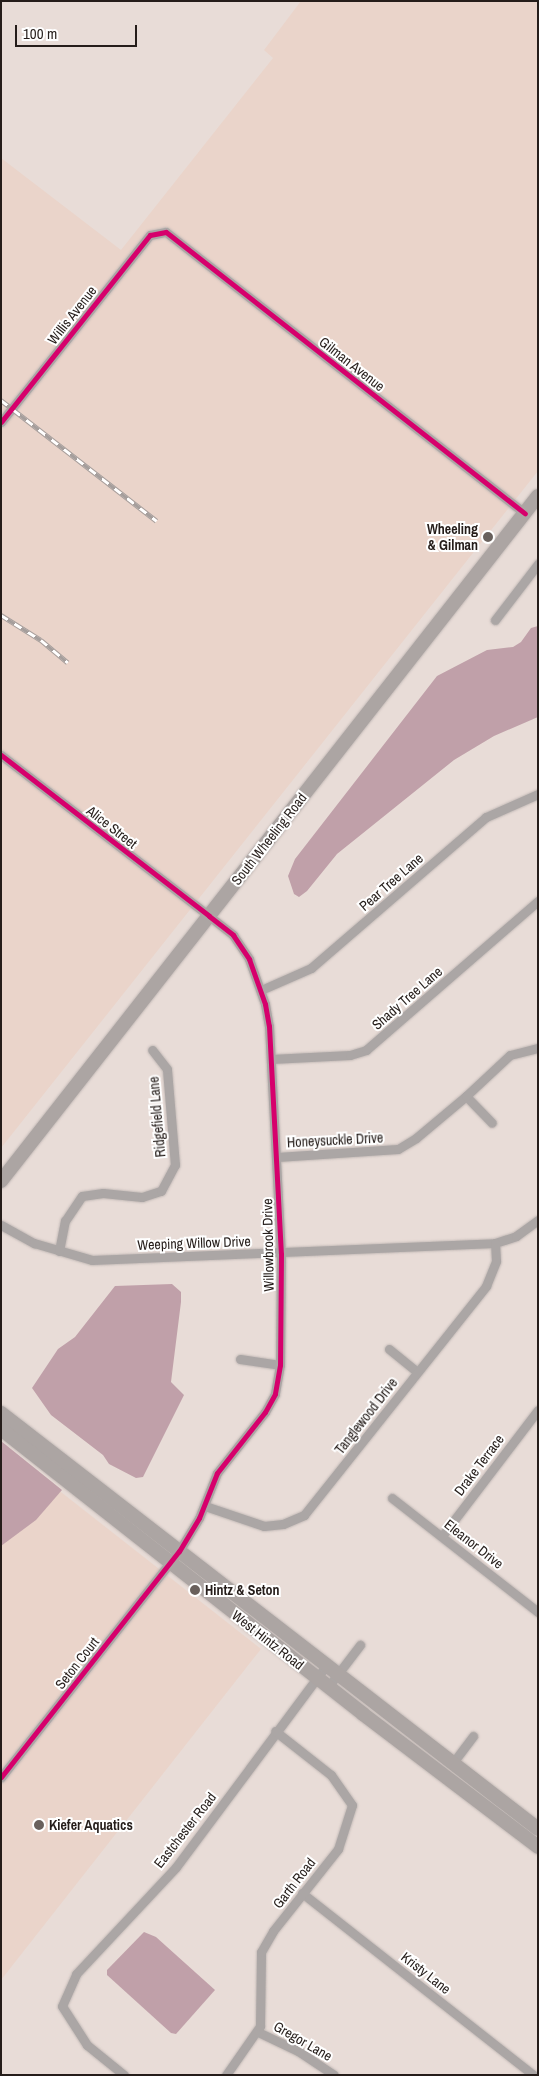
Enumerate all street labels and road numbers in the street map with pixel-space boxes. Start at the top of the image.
street label: Willis Avenue [44,282,100,348]
street label: Gilman Avenue [316,333,388,395]
street label: South Wheeling Road [228,790,310,888]
street label: Alice Street [83,802,141,852]
street label: Pear Tree Lane [356,850,426,914]
street label: Shady Tree Lane [368,963,446,1033]
street label: Ridgefield Lane [145,1076,169,1158]
street label: Honeysuckle Drive [286,1129,384,1151]
street label: Willowbrook Drive [259,1198,277,1292]
street label: Weeping Willow Drive [137,1233,251,1253]
street label: Tanglewood Drive [331,1375,401,1457]
street label: Drake Terrace [451,1431,507,1499]
street label: Eleanor Drive [441,1516,507,1572]
street label: West Hintz Road [229,1607,307,1673]
street label: Seton Court [52,1634,102,1692]
street label: Eastchester Road [150,1789,220,1871]
street label: Garth Road [269,1854,319,1912]
street label: Kristy Lane [398,1949,454,1997]
street label: Gregor Lane [271,2018,335,2064]

